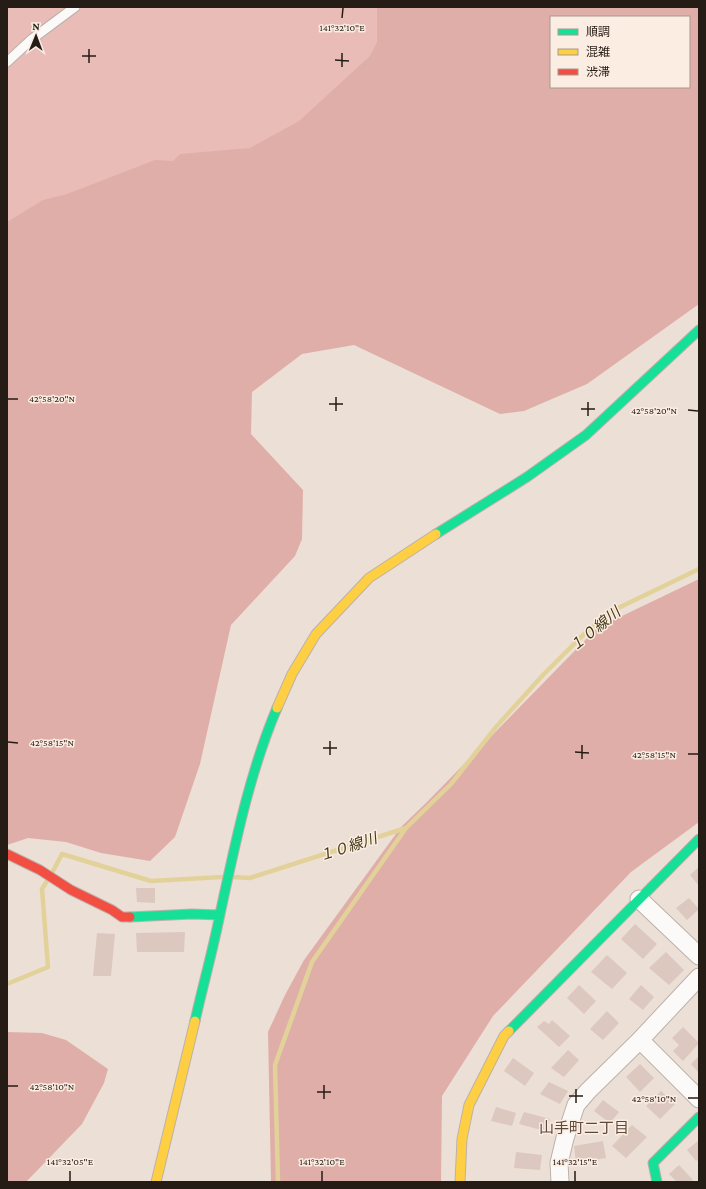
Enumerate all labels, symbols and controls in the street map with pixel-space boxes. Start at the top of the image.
north arrow [16,16,56,56]
legend [550,16,690,88]
text: N [32,20,41,32]
text: 141°32'10"E [319,22,365,33]
text: 順調 [586,25,610,39]
text: 混雑 [586,45,610,59]
text: 渋滞 [586,65,610,79]
text: 42°58'20"N [29,393,76,404]
text: 42°58'20"N [631,405,678,416]
water label: １０線川 [567,603,625,654]
text: 42°58'15"N [30,737,74,748]
text: 42°58'15"N [632,749,676,760]
water label: １０線川 [317,830,381,864]
text: 42°58'10"N [30,1081,75,1092]
text: 42°58'10"N [632,1093,677,1104]
district label: 山手町二丁目 [539,1120,629,1136]
text: 141°32'05"E [47,1156,94,1167]
text: 141°32'10"E [299,1156,345,1167]
text: 141°32'15"E [553,1156,598,1167]

